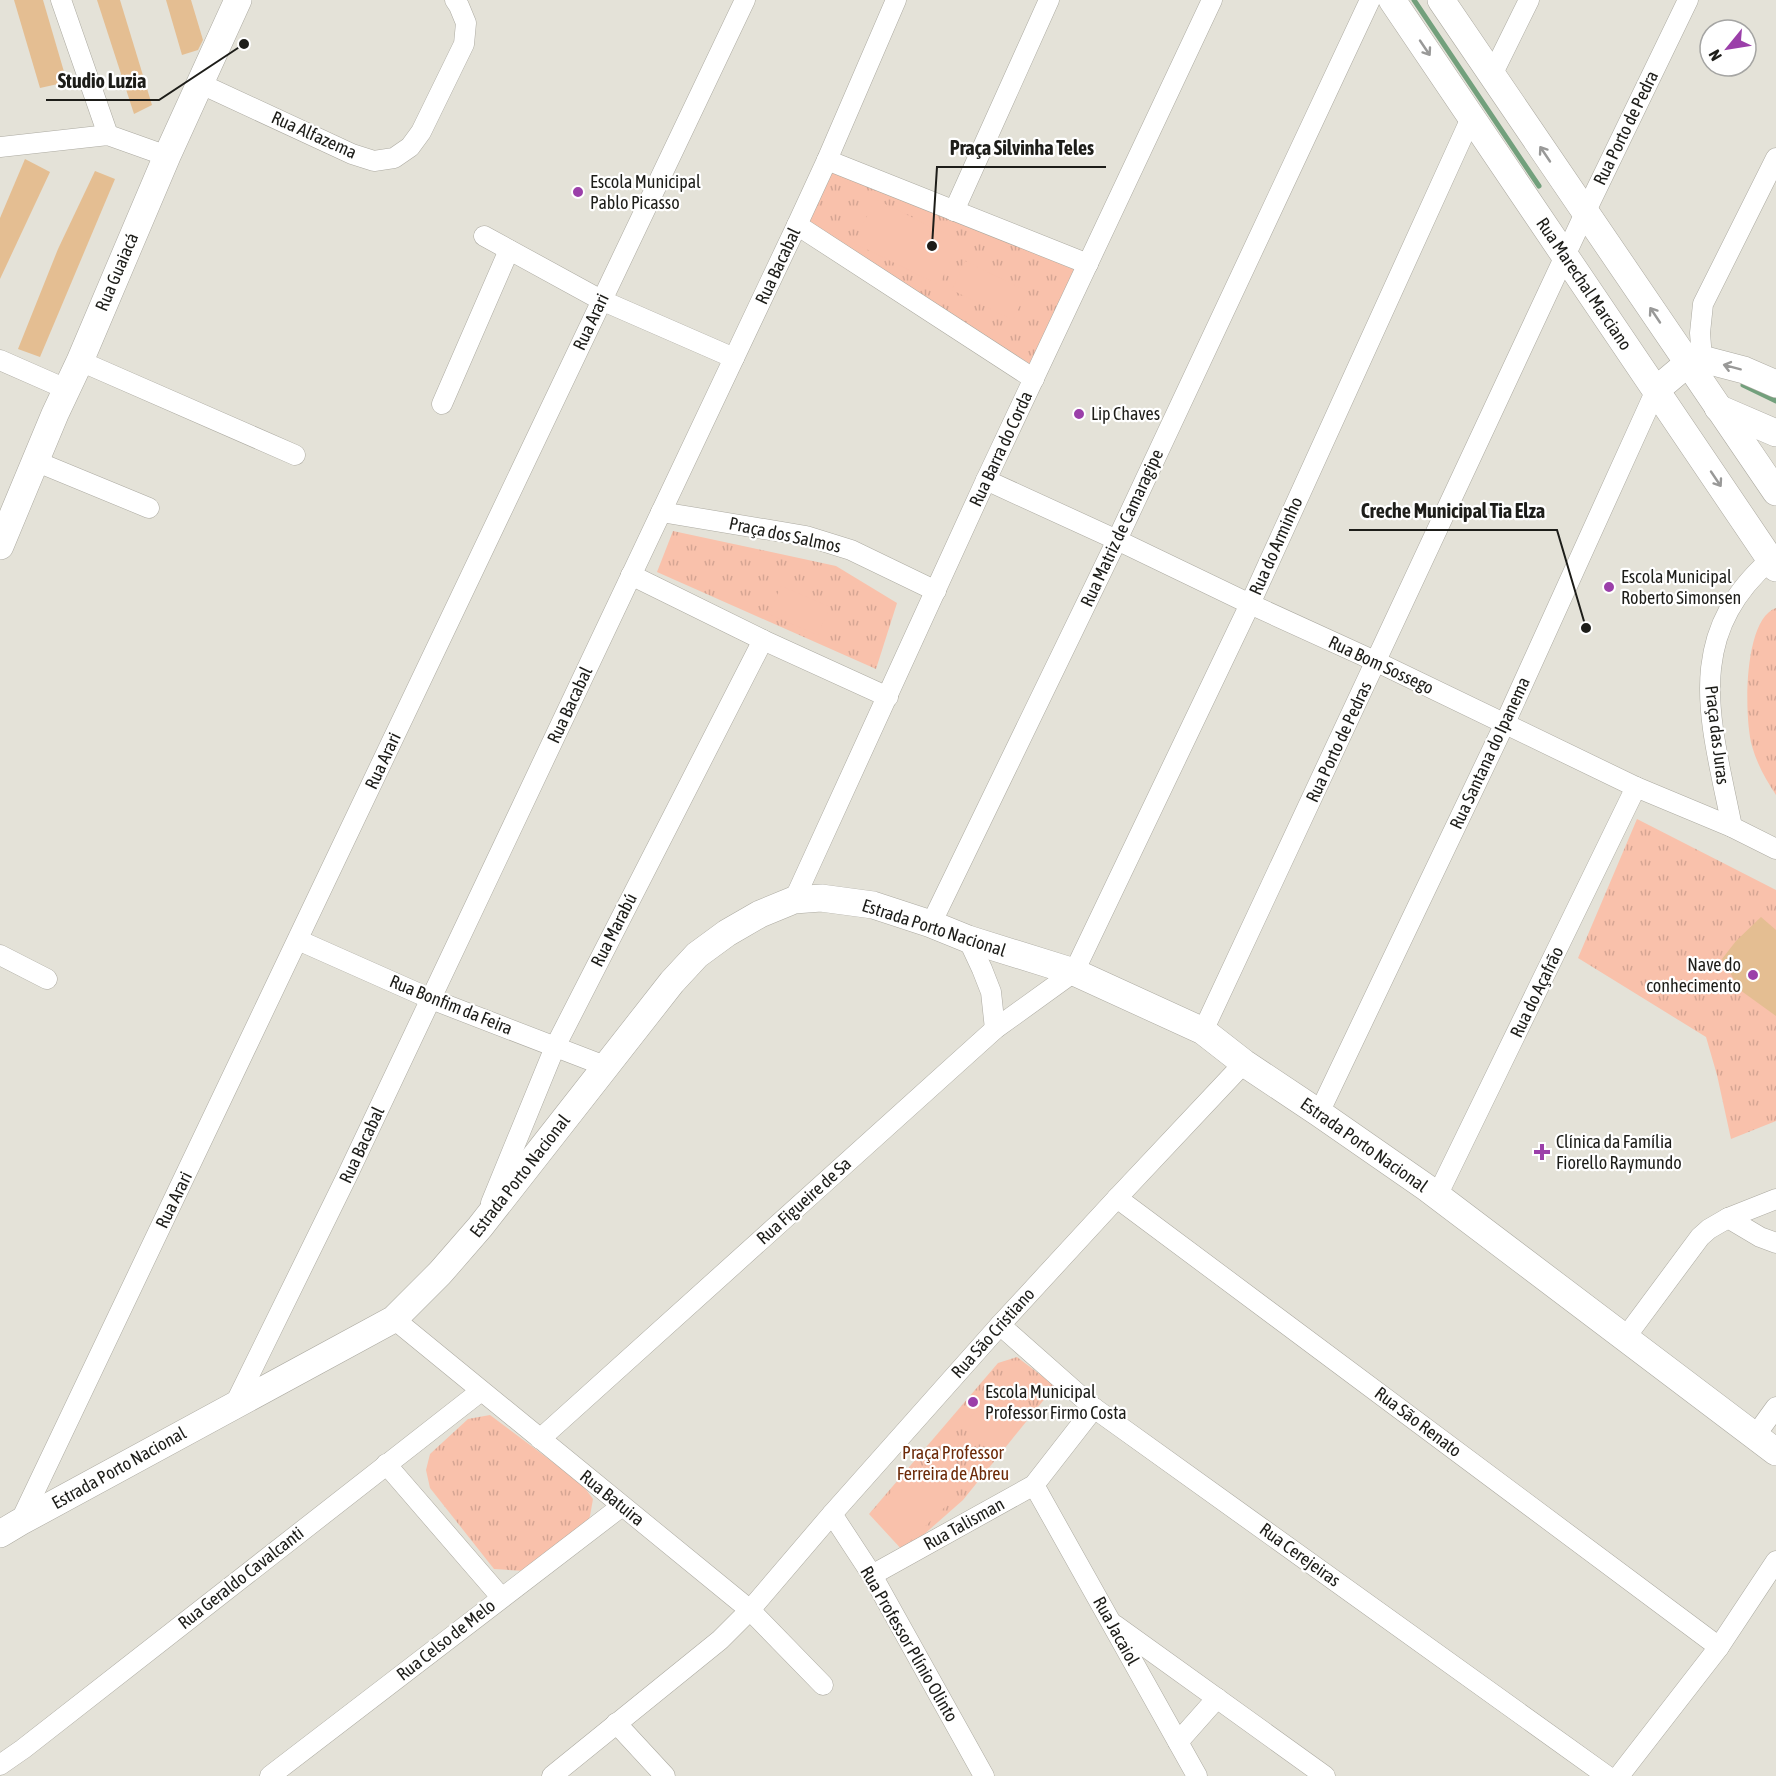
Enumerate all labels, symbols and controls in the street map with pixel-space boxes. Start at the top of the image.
north arrow [1698,18,1758,78]
one-way arrow [1419,40,1431,56]
text: N [1705,47,1725,64]
callout: Studio Luzia [46,62,159,100]
street label: Rua Porto de Pedra [1589,67,1662,188]
text: Studio Luzia [58,69,146,92]
street label: Rua Alfazema [268,106,360,163]
callout: Praça Silvinha Teles [937,129,1106,167]
text: Praça Silvinha Teles [950,136,1094,159]
one-way arrow [1539,146,1551,162]
place label: Escola Municipal Pablo Picasso [590,171,701,213]
marker: Escola Municipal Pablo Picasso [571,185,585,199]
street label: Rua Marechal Marciano [1532,213,1637,354]
street label: Rua Bacabal [751,224,805,307]
street label: Rua Guaiacá [91,230,142,314]
street label: Rua Arari [568,290,613,353]
one-way arrow [1649,307,1661,324]
one-way arrow [1723,361,1742,372]
street label: Rua Barra do Corda [965,388,1036,510]
place label: Lip Chaves [1091,403,1160,424]
marker: Lip Chaves [1072,407,1086,421]
street label: Rua Matriz de Camaragipe [1076,446,1167,610]
one-way arrow [1710,471,1722,487]
callout: Creche Municipal Tia Elza [1349,492,1557,530]
street label: Rua do Arminho [1245,494,1307,598]
text: Creche Municipal Tia Elza [1361,499,1545,522]
street label: Praça dos Salmos [727,512,843,557]
place label: Escola Municipal Roberto Simonsen [1621,566,1741,608]
marker: Escola Municipal Roberto Simonsen [1602,580,1616,594]
street label: Rua Bom Sossego [1325,631,1437,698]
street label: Rua Bacabal [543,663,597,746]
street label: Rua Santana do Ipanema [1445,673,1534,832]
street label: Rua Porto de Pedras [1301,678,1376,805]
street label: Praça das Juras [1701,684,1734,786]
street label: Rua Arari [360,729,405,792]
street label: Rua Marabú [586,890,641,970]
street label: Estrada Porto Nacional [859,894,1009,961]
street label: Rua do Açafrão [1506,943,1568,1041]
place label: Nave do conhecimento [1646,954,1741,996]
marker: Nave do conhecimento [1746,968,1760,982]
street label: Rua Bonfim da Feira [387,970,516,1039]
street label: Estrada Porto Nacional [1297,1093,1432,1196]
street label: Rua Bacabal [335,1103,389,1186]
street label: Estrada Porto Nacional [465,1110,574,1241]
place label: Clínica da Família Fiorello Raymundo [1556,1131,1682,1173]
marker: Clínica da Família Fiorello Raymundo [1533,1143,1551,1161]
street label: Rua Figueire de Sa [752,1153,855,1248]
street label: Rua Arari [151,1168,196,1231]
street label: Rua São Cristiano [947,1283,1039,1382]
place label: Escola Municipal Professor Firmo Costa [985,1381,1127,1423]
street label: Rua São Renato [1371,1382,1466,1461]
marker: Escola Municipal Professor Firmo Costa [966,1395,980,1409]
street label: Estrada Porto Nacional [48,1422,190,1513]
park label: Praça Professor Ferreira de Abreu [897,1442,1009,1484]
street label: Rua Batuira [576,1465,649,1530]
street label: Rua Talisman [920,1493,1008,1554]
street label: Rua Cerejeiras [1256,1518,1345,1591]
street label: Rua Geraldo Cavalcanti [174,1522,308,1633]
street label: Rua Professor Plínio Olinto [856,1562,963,1725]
street label: Rua Jacaiol [1089,1593,1144,1669]
street label: Rua Celso de Melo [392,1595,499,1685]

